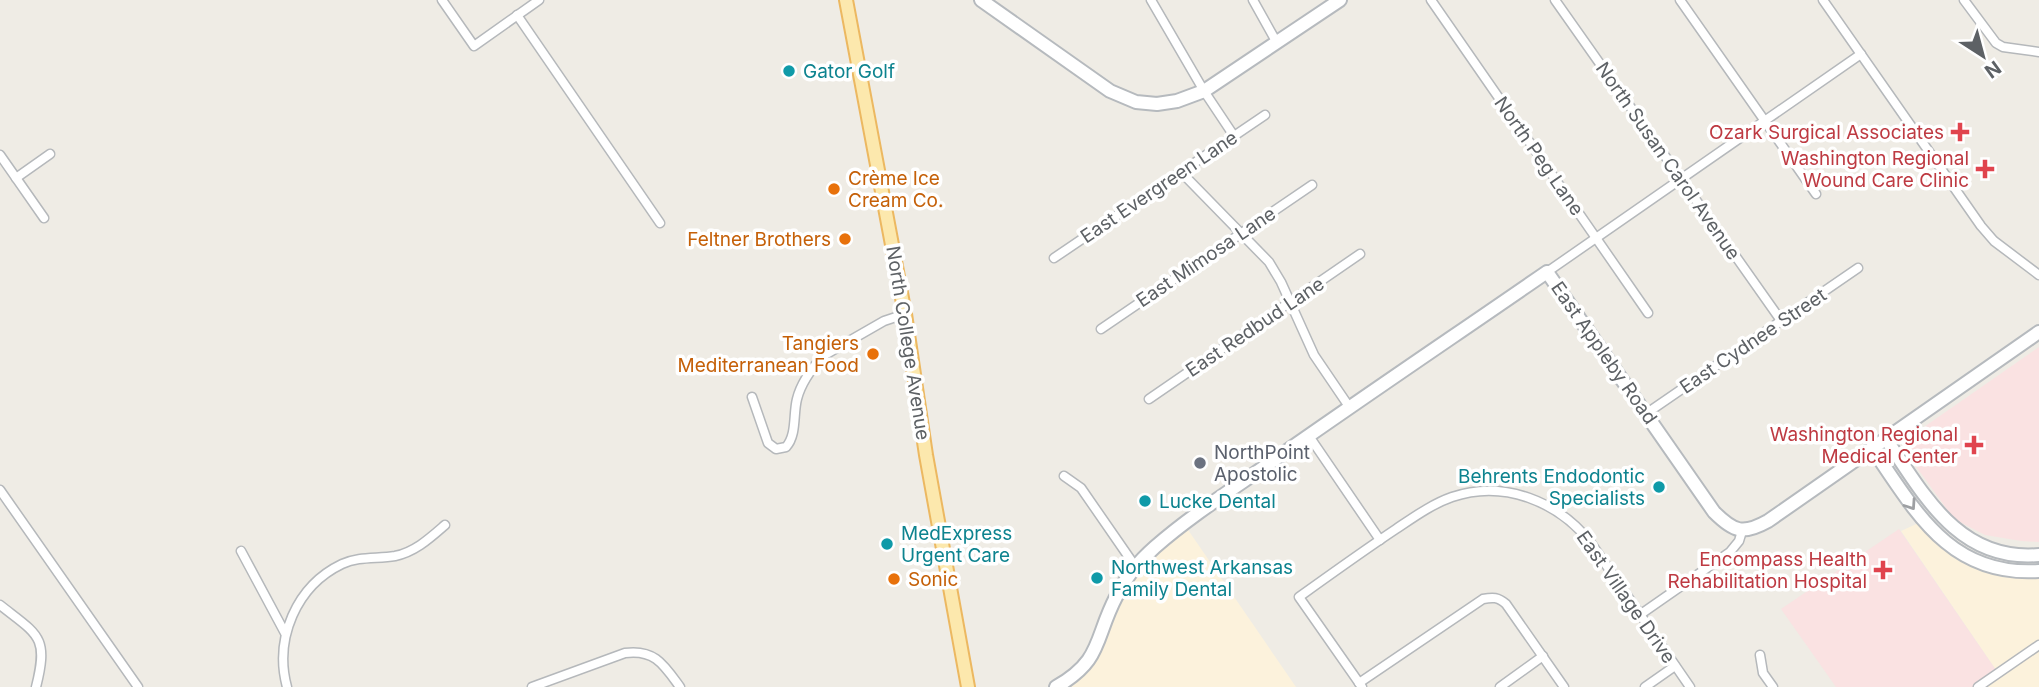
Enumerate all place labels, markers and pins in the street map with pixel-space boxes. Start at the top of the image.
place label: Gator Golf [803,60,895,83]
marker: Gator Golf [781,63,797,79]
place label: Ozark Surgical Associates [1709,121,1944,144]
marker: Ozark Surgical Associates [1950,122,1970,142]
place label: Washington Regional Wound Care Clinic [1781,147,1969,192]
marker: Washington Regional Wound Care Clinic [1975,159,1995,179]
place label: Crème Ice Cream Co. [848,167,943,212]
marker: Crème Ice Cream Co. [826,181,842,197]
place label: Feltner Brothers [687,228,831,251]
marker: Feltner Brothers [837,231,853,247]
place label: Tangiers Mediterranean Food [678,332,859,377]
marker: Tangiers Mediterranean Food [865,346,881,362]
place label: Washington Regional Medical Center [1770,423,1958,468]
marker: Washington Regional Medical Center [1964,435,1984,455]
place label: NorthPoint Apostolic [1214,441,1310,486]
marker: NorthPoint Apostolic [1192,455,1208,471]
place label: Behrents Endodontic Specialists [1458,465,1645,510]
marker: Behrents Endodontic Specialists [1651,479,1667,495]
place label: Lucke Dental [1159,490,1276,513]
marker: Lucke Dental [1137,493,1153,509]
place label: MedExpress Urgent Care [901,522,1012,567]
marker: MedExpress Urgent Care [879,536,895,552]
place label: Encompass Health Rehabilitation Hospital [1668,548,1867,593]
place label: Northwest Arkansas Family Dental [1111,556,1293,601]
marker: Encompass Health Rehabilitation Hospital [1873,560,1893,580]
place label: Sonic [908,568,958,591]
marker: Northwest Arkansas Family Dental [1089,570,1105,586]
marker: Sonic [886,571,902,587]

